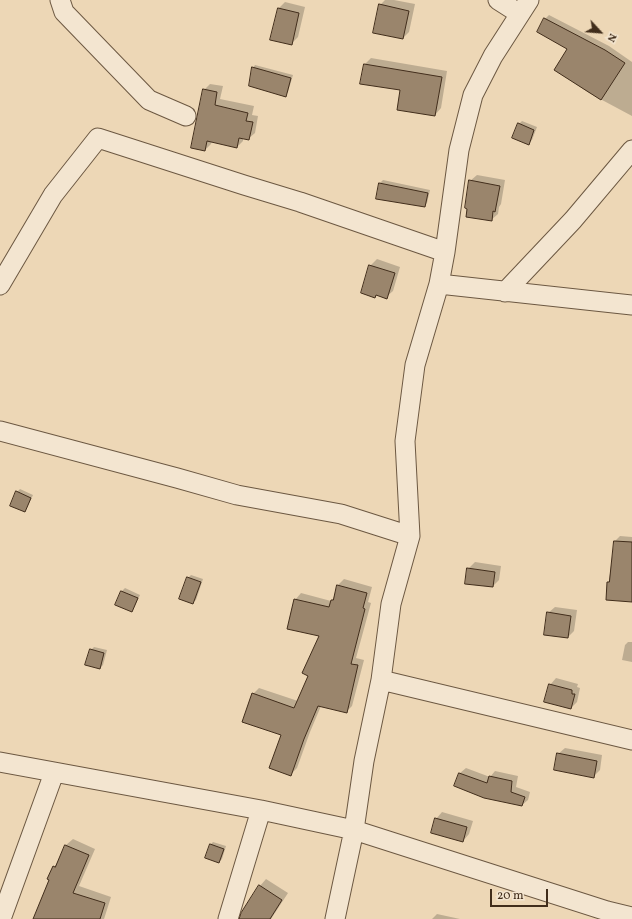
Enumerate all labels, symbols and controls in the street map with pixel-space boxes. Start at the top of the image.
north arrow [580,12,620,52]
text: N [603,31,620,44]
scale bar [492,881,550,907]
text: 20 m [497,888,524,904]

